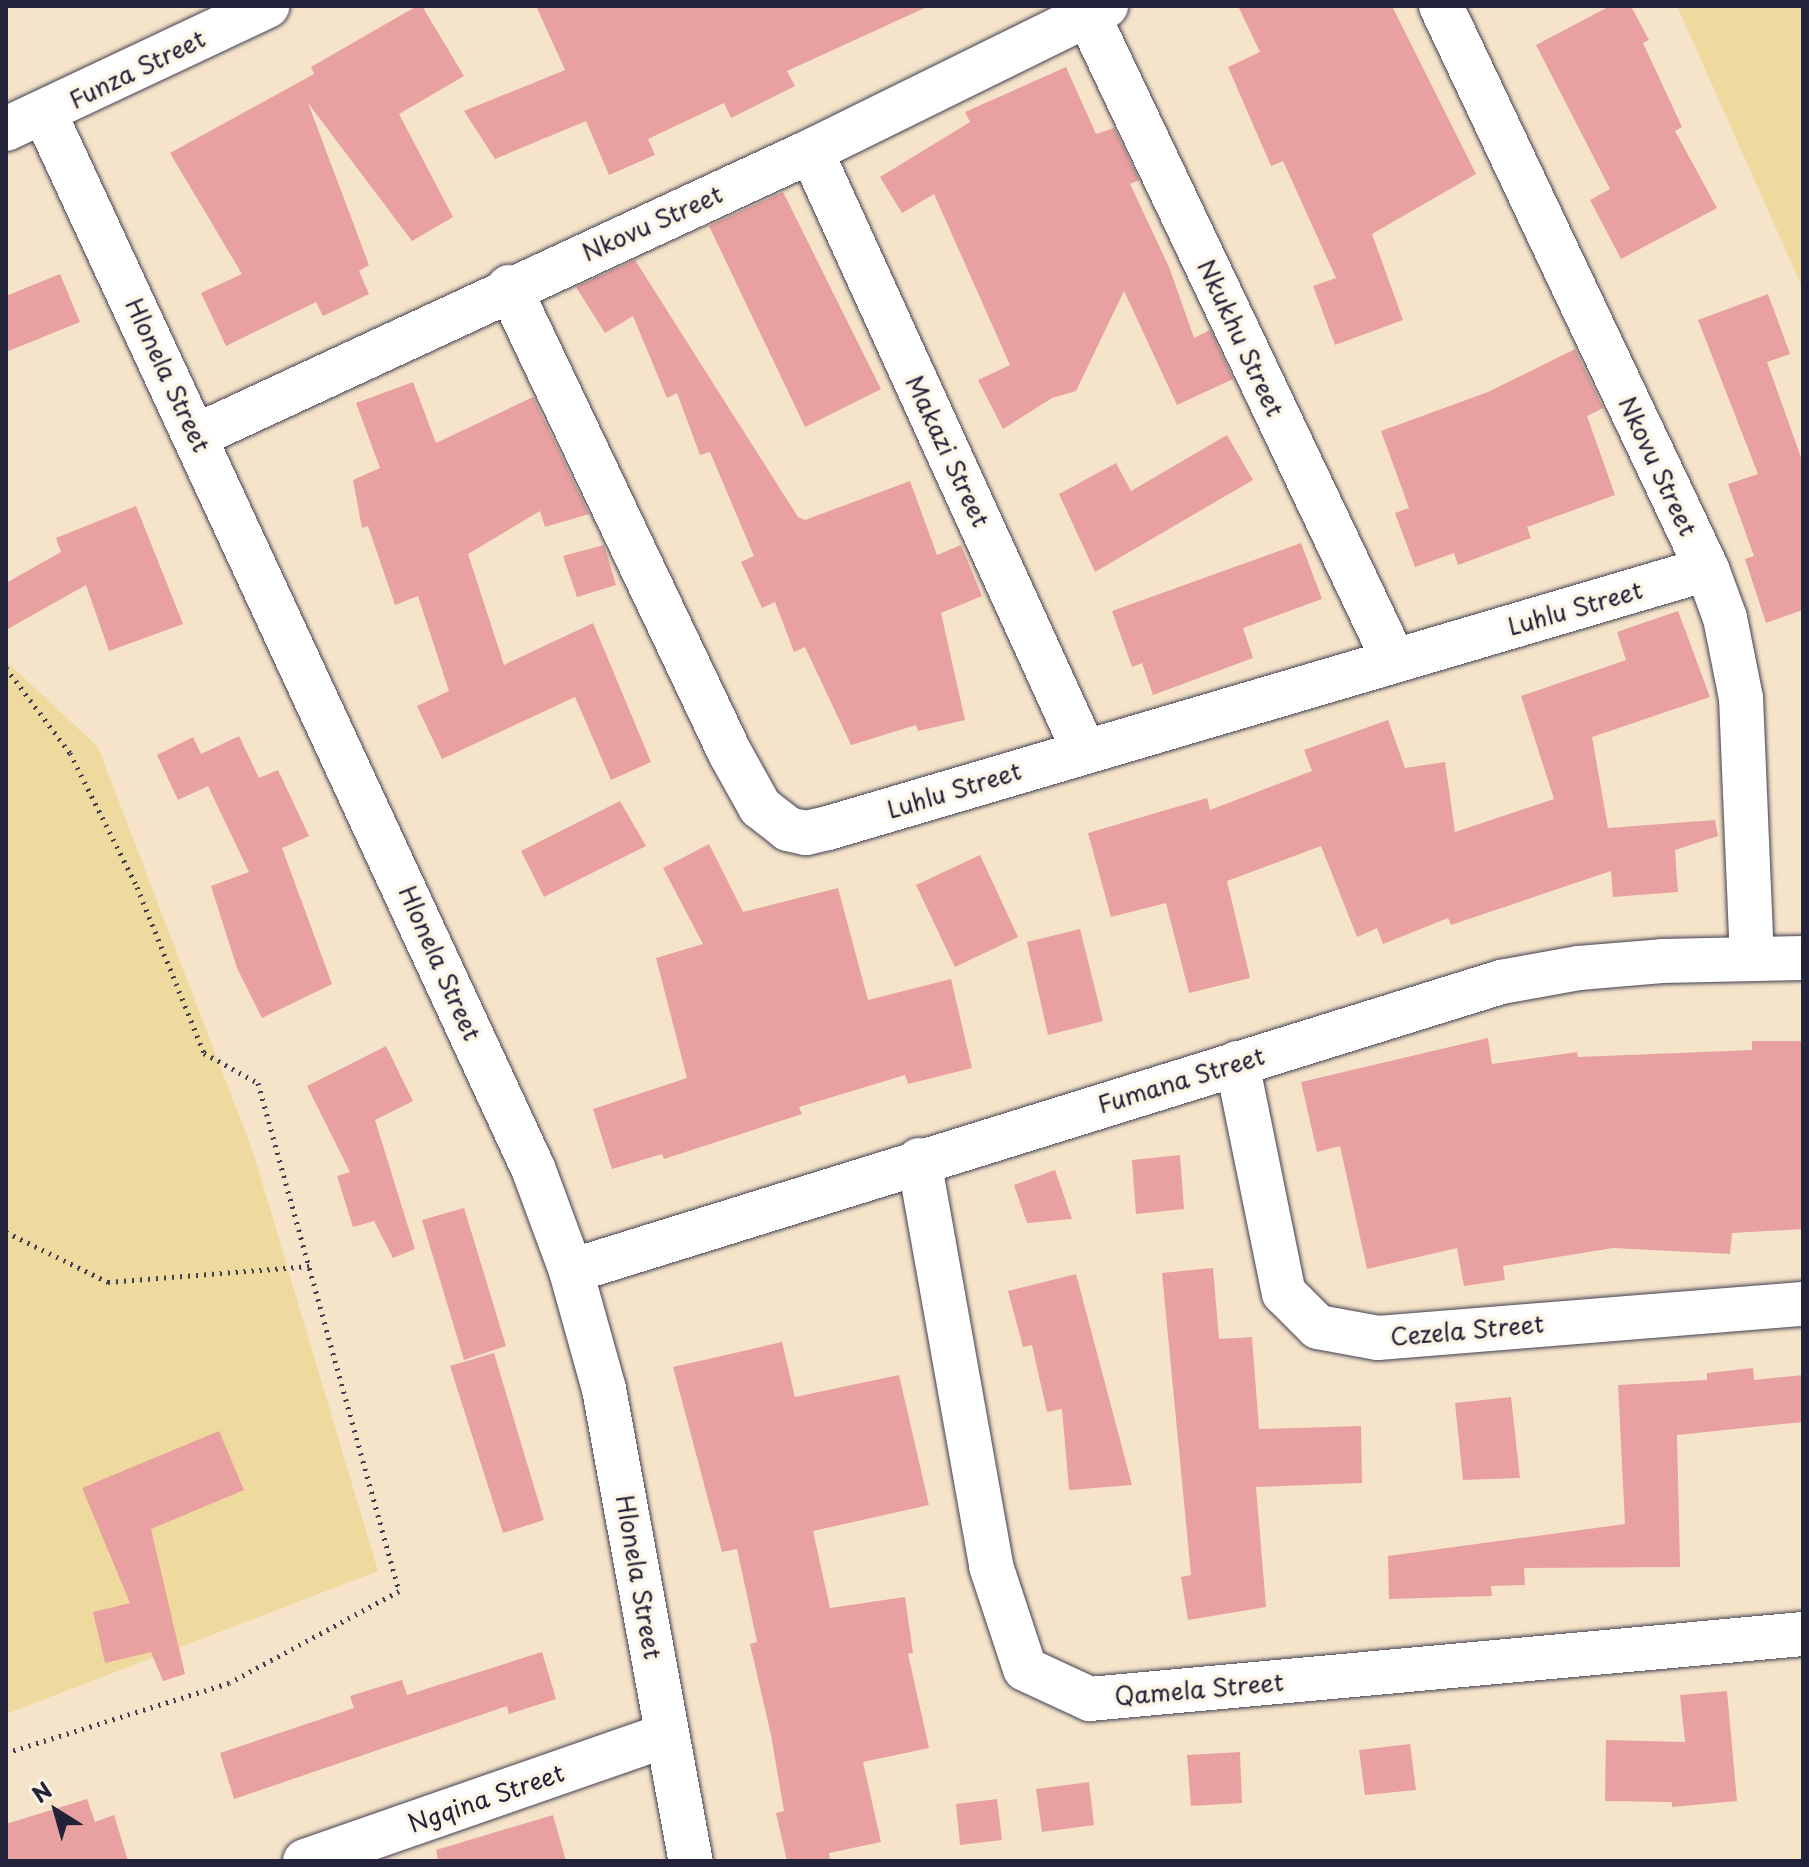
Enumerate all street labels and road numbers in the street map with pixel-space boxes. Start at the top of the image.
street label: Funza Street [65,24,209,114]
street label: Nkovu Street [577,179,727,267]
street label: Nkukhu Street [1192,255,1290,421]
street label: Hlonela Street [120,293,216,457]
street label: Makazi Street [900,370,996,532]
street label: Nkovu Street [1613,392,1703,540]
street label: Luhlu Street [1504,575,1646,641]
street label: Luhlu Street [883,756,1025,824]
street label: Hlonela Street [393,881,487,1045]
street label: Fumana Street [1094,1041,1268,1119]
street label: Cezela Street [1389,1309,1545,1351]
street label: Hlonela Street [610,1493,668,1661]
street label: Qamela Street [1113,1667,1285,1711]
street label: Ngqina Street [404,1758,568,1838]

